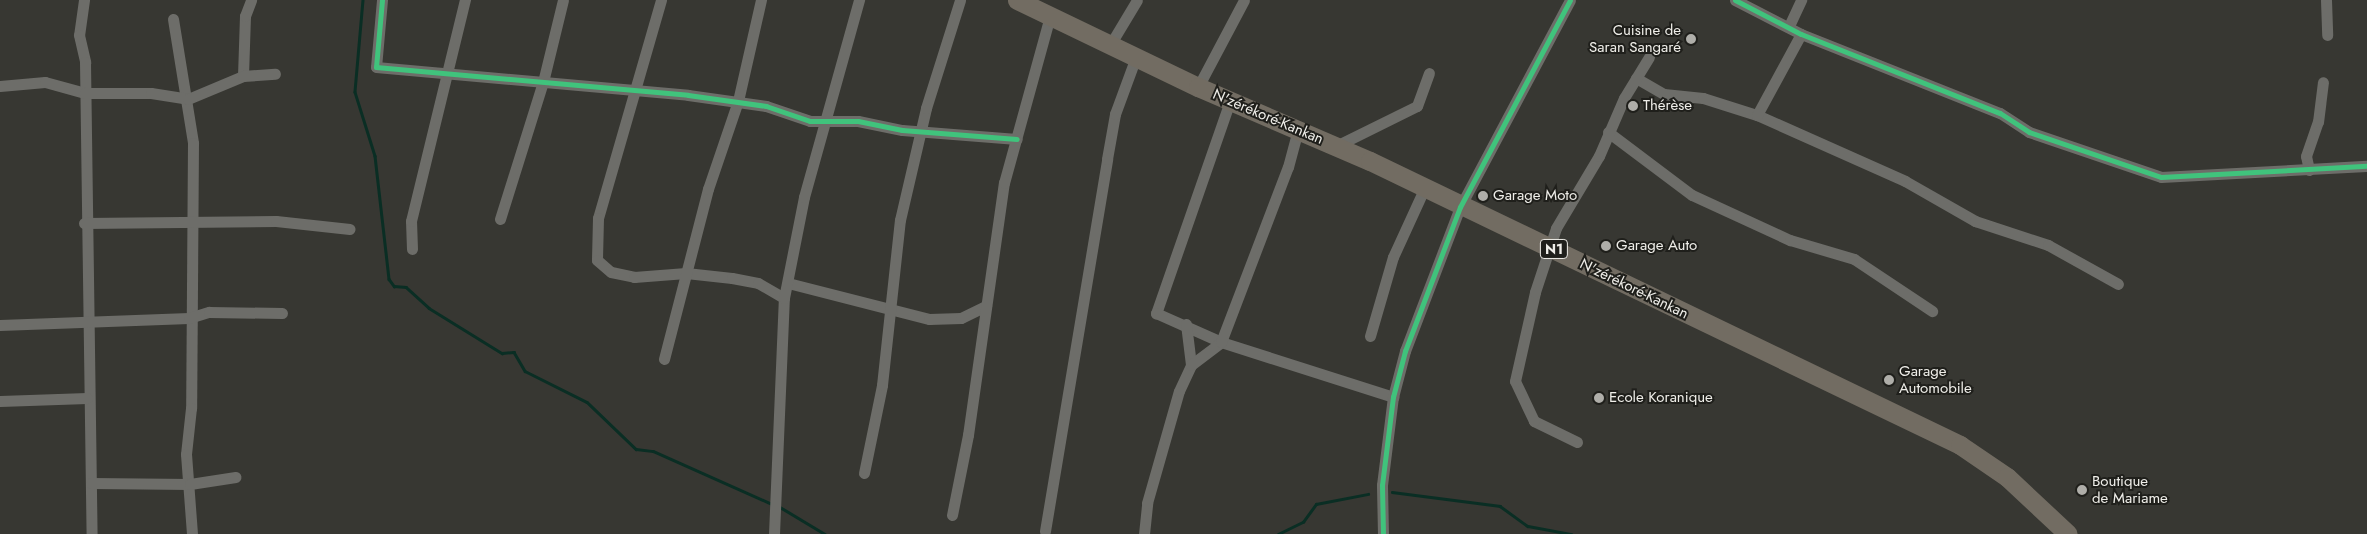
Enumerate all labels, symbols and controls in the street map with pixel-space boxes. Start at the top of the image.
place label: Cuisine de Saran Sangaré [1589,21,1681,56]
marker: Cuisine de Saran Sangaré [1685,33,1697,45]
street label: N'zérékoré-Kankan [1210,86,1326,148]
place label: Thérèse [1643,97,1692,115]
marker: Thérèse [1627,100,1639,112]
place label: Garage Moto [1493,187,1577,205]
marker: Garage Moto [1477,190,1489,202]
place label: Garage Auto [1616,237,1697,255]
road number: N1 [1539,238,1569,260]
marker: Garage Auto [1600,240,1612,252]
street label: N'zérékoré-Kankan [1577,255,1691,323]
place label: Garage Automobile [1899,362,1972,397]
marker: Garage Automobile [1883,374,1895,386]
place label: Ecole Koranique [1609,389,1713,407]
marker: Ecole Koranique [1593,392,1605,404]
place label: Boutique de Mariame [2092,472,2168,507]
marker: Boutique de Mariame [2076,484,2088,496]

